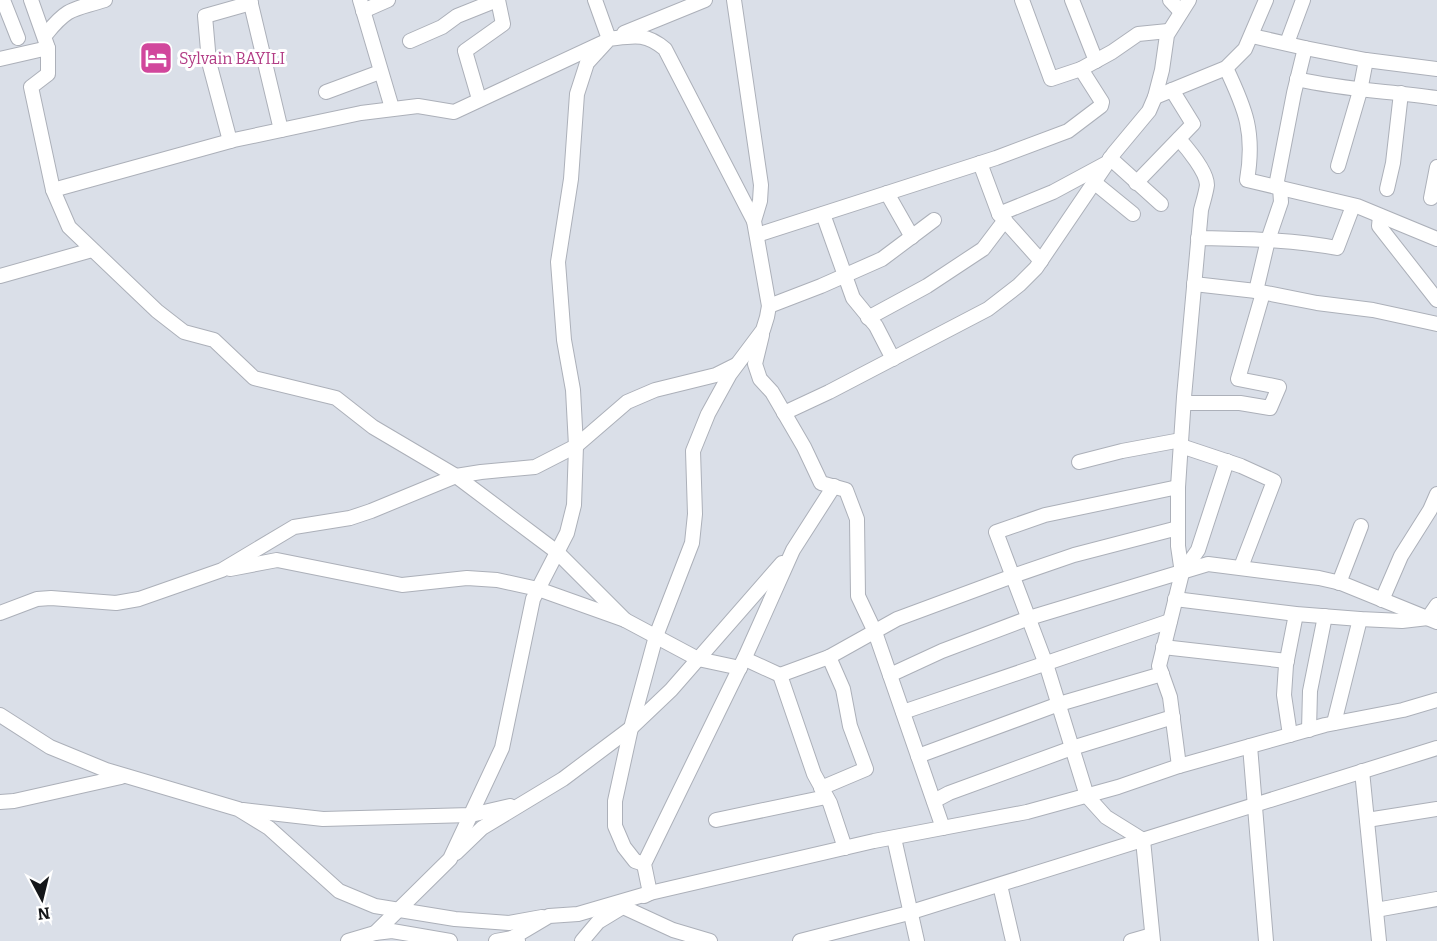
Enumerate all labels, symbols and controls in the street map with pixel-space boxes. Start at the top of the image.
hotel icon: Sylvain BAYILI [138,40,174,76]
place label: Sylvain BAYILI [179,49,285,68]
north arrow [12,869,72,929]
text: N [36,903,51,924]

